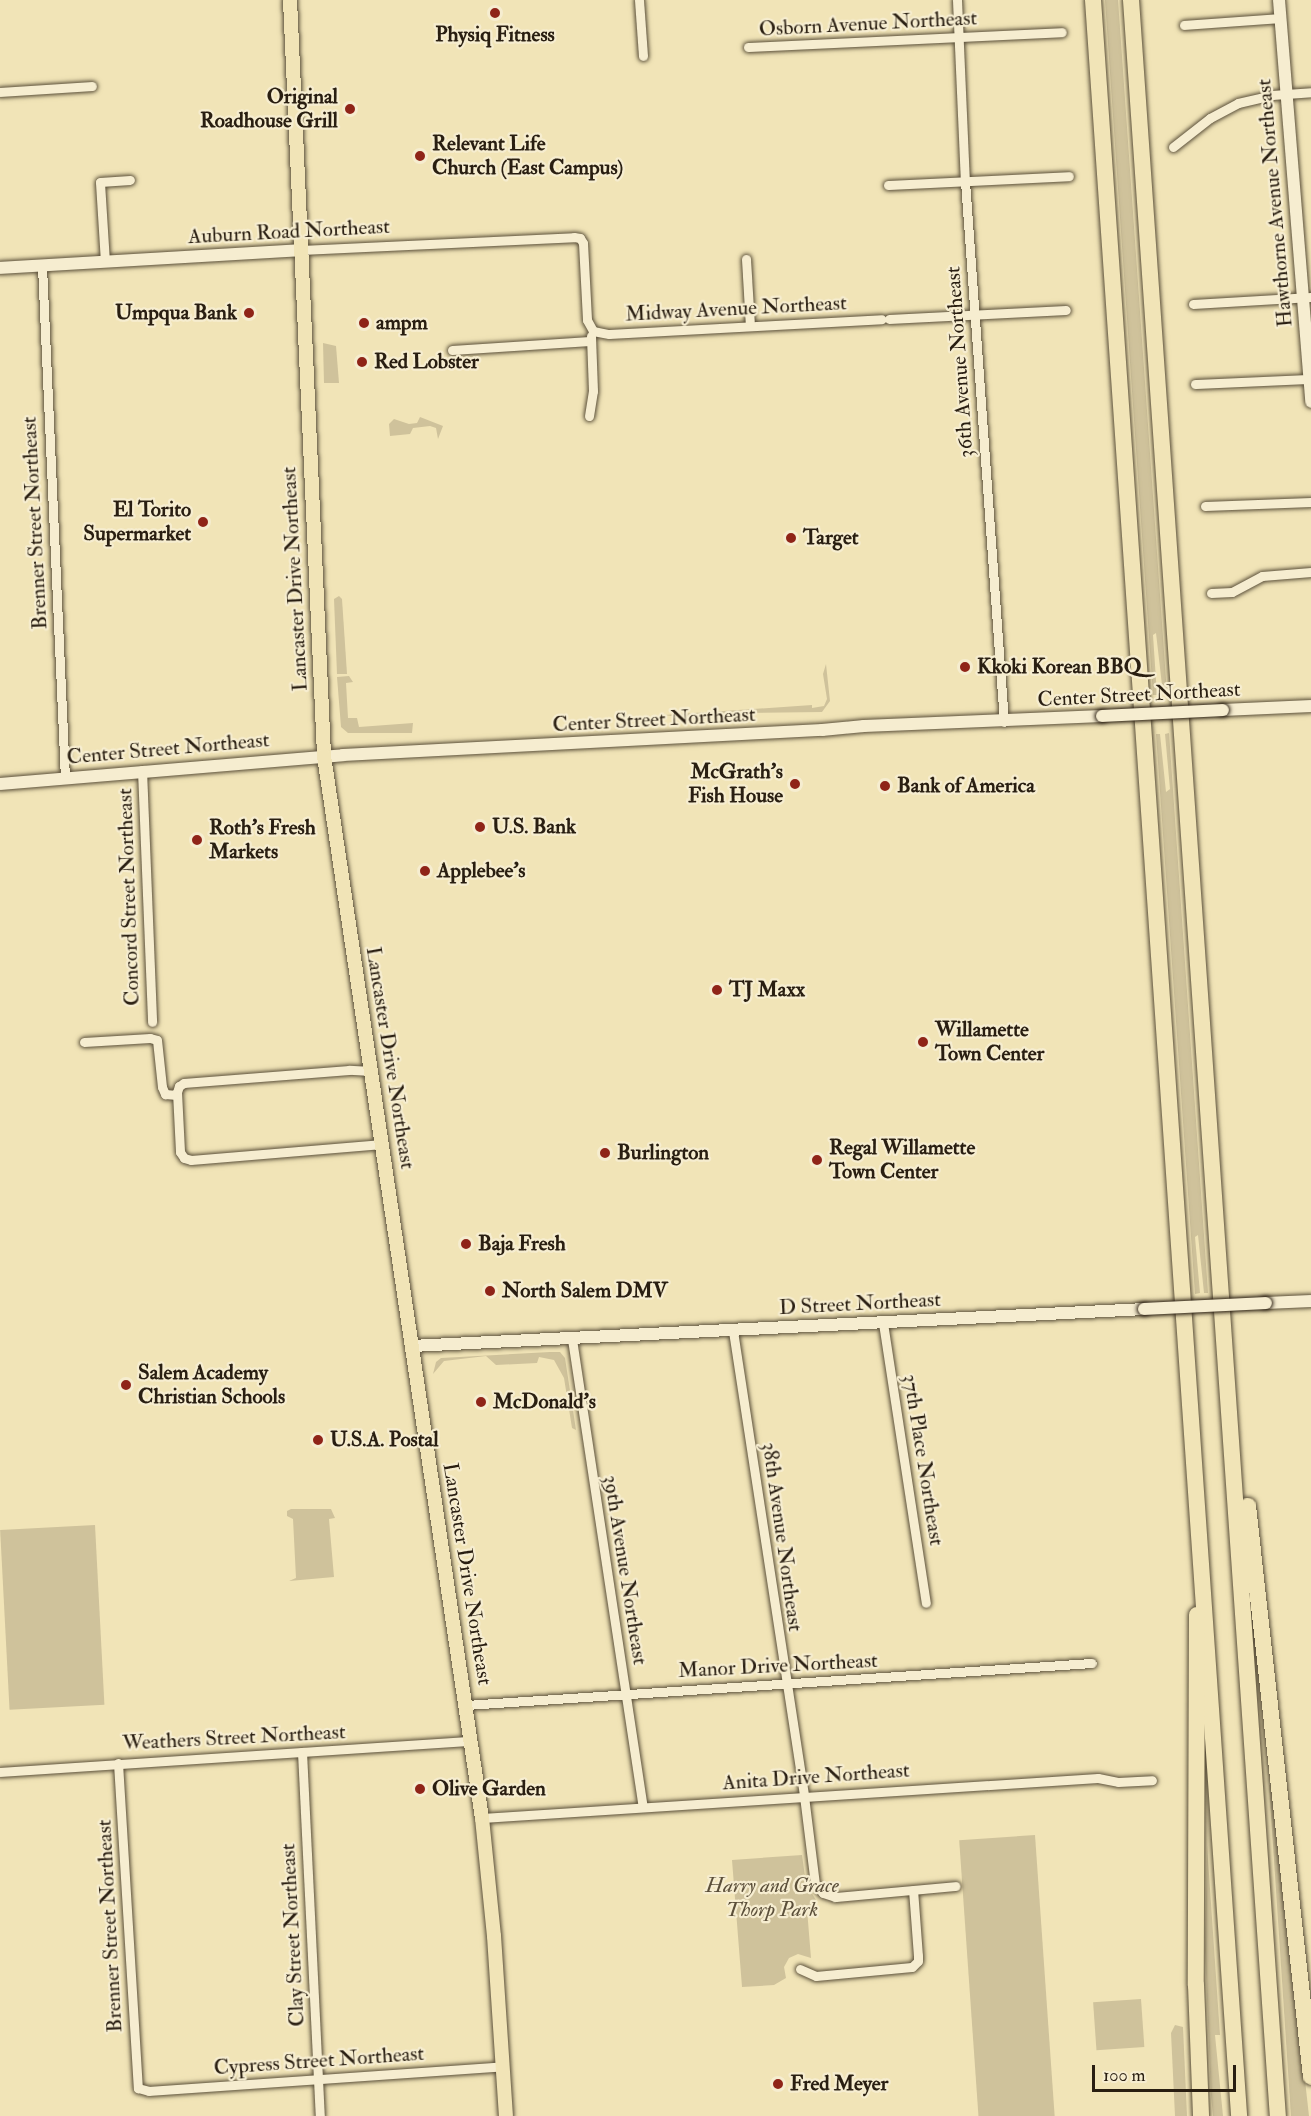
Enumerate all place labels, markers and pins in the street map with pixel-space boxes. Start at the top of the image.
marker: Physiq Fitness [488,6,502,20]
place label: Physiq Fitness [435,22,555,48]
place label: Original Roadhouse Grill [200,84,338,134]
marker: Original Roadhouse Grill [343,102,357,116]
place label: Relevant Life Church (East Campus) [432,131,623,181]
marker: Relevant Life Church (East Campus) [413,149,427,163]
place label: Umpqua Bank [115,300,237,326]
marker: Umpqua Bank [242,306,256,320]
place label: ampm [376,310,428,336]
marker: ampm [357,316,371,330]
place label: Red Lobster [374,349,479,375]
marker: Red Lobster [355,355,369,369]
place label: El Torito Supermarket [83,497,191,547]
marker: El Torito Supermarket [196,515,210,529]
place label: Target [803,525,859,551]
marker: Target [784,531,798,545]
place label: Kkoki Korean BBQ [977,654,1141,680]
marker: Kkoki Korean BBQ [958,660,972,674]
place label: McGrath's Fish House [688,759,783,809]
place label: Bank of America [897,773,1035,799]
marker: McGrath's Fish House [788,777,802,791]
marker: Bank of America [878,779,892,793]
place label: U.S. Bank [492,814,576,840]
place label: Roth's Fresh Markets [209,815,316,865]
marker: U.S. Bank [473,820,487,834]
marker: Roth's Fresh Markets [190,833,204,847]
place label: Applebee's [437,858,526,884]
marker: Applebee's [418,864,432,878]
place label: TJ Maxx [729,977,805,1003]
marker: TJ Maxx [710,983,724,997]
place label: Willamette Town Center [935,1017,1044,1067]
marker: Willamette Town Center [916,1035,930,1049]
place label: Regal Willamette Town Center [829,1135,975,1185]
place label: Burlington [617,1140,709,1166]
marker: Burlington [598,1146,612,1160]
marker: Regal Willamette Town Center [810,1153,824,1167]
place label: Baja Fresh [478,1231,566,1257]
marker: Baja Fresh [459,1237,473,1251]
place label: North Salem DMV [502,1278,668,1304]
marker: North Salem DMV [483,1284,497,1298]
place label: Salem Academy Christian Schools [138,1360,285,1410]
marker: Salem Academy Christian Schools [119,1378,133,1392]
place label: McDonald's [493,1389,596,1415]
marker: McDonald's [474,1395,488,1409]
place label: U.S.A. Postal [330,1427,439,1453]
marker: U.S.A. Postal [311,1433,325,1447]
place label: Olive Garden [432,1776,546,1802]
marker: Olive Garden [413,1782,427,1796]
place label: Fred Meyer [790,2071,888,2097]
marker: Fred Meyer [771,2077,785,2091]

